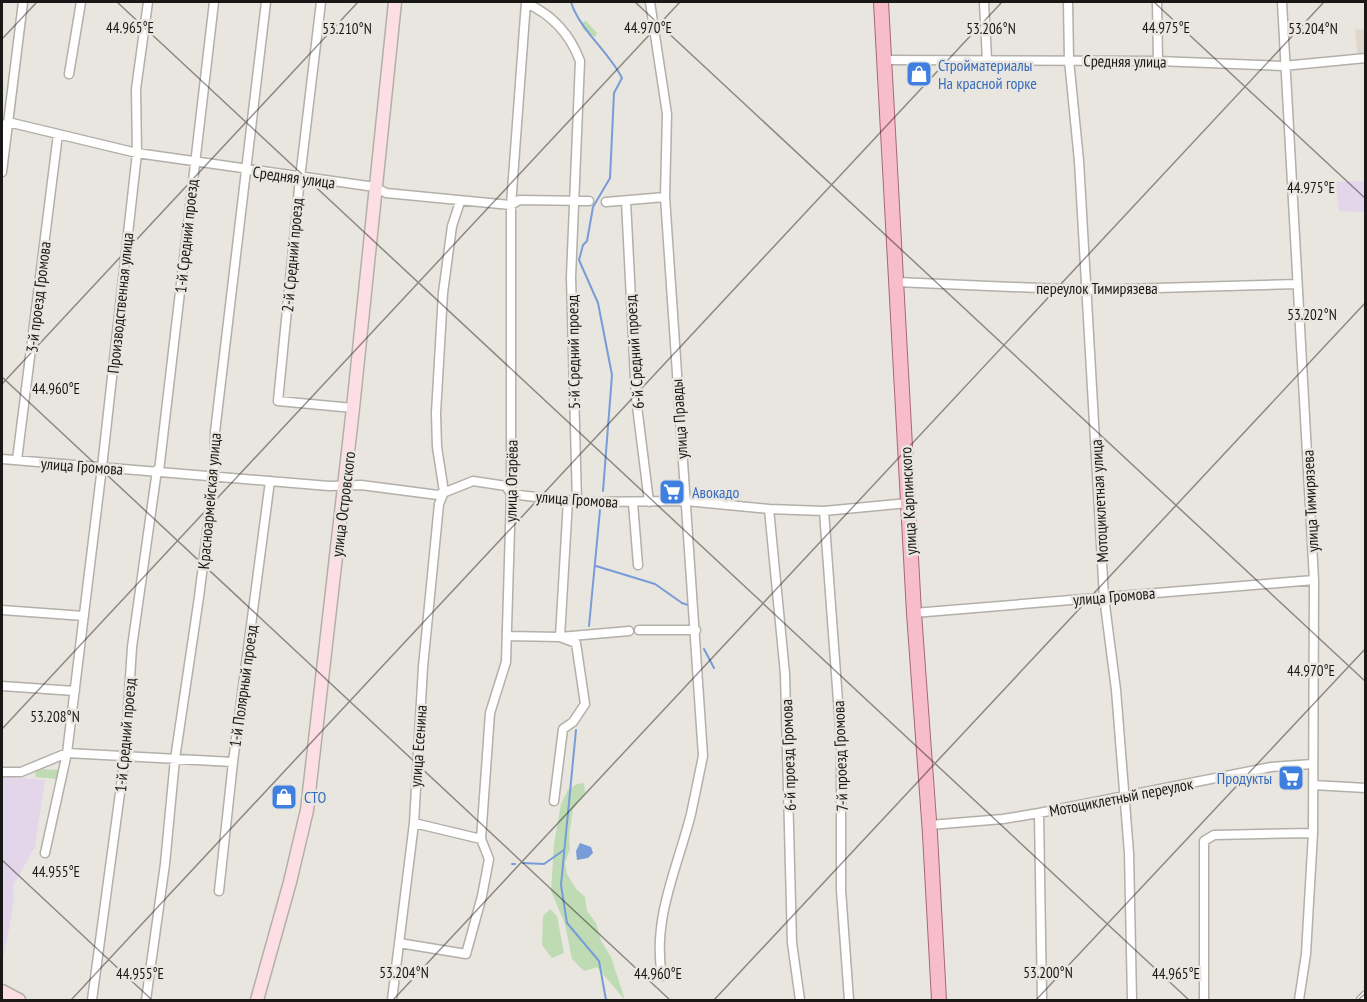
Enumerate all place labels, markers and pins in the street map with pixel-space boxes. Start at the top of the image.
place label: Стройматериалы На красной горке [938,55,1037,93]
shop icon: Стройматериалы На красной горке [904,59,934,89]
supermarket icon: Авокадо [657,477,687,507]
place label: Авокадо [692,482,740,502]
supermarket icon: Продукты [1276,763,1306,793]
place label: Продукты [1217,768,1272,788]
shop icon: СТО [269,782,299,812]
place label: СТО [304,787,326,807]

